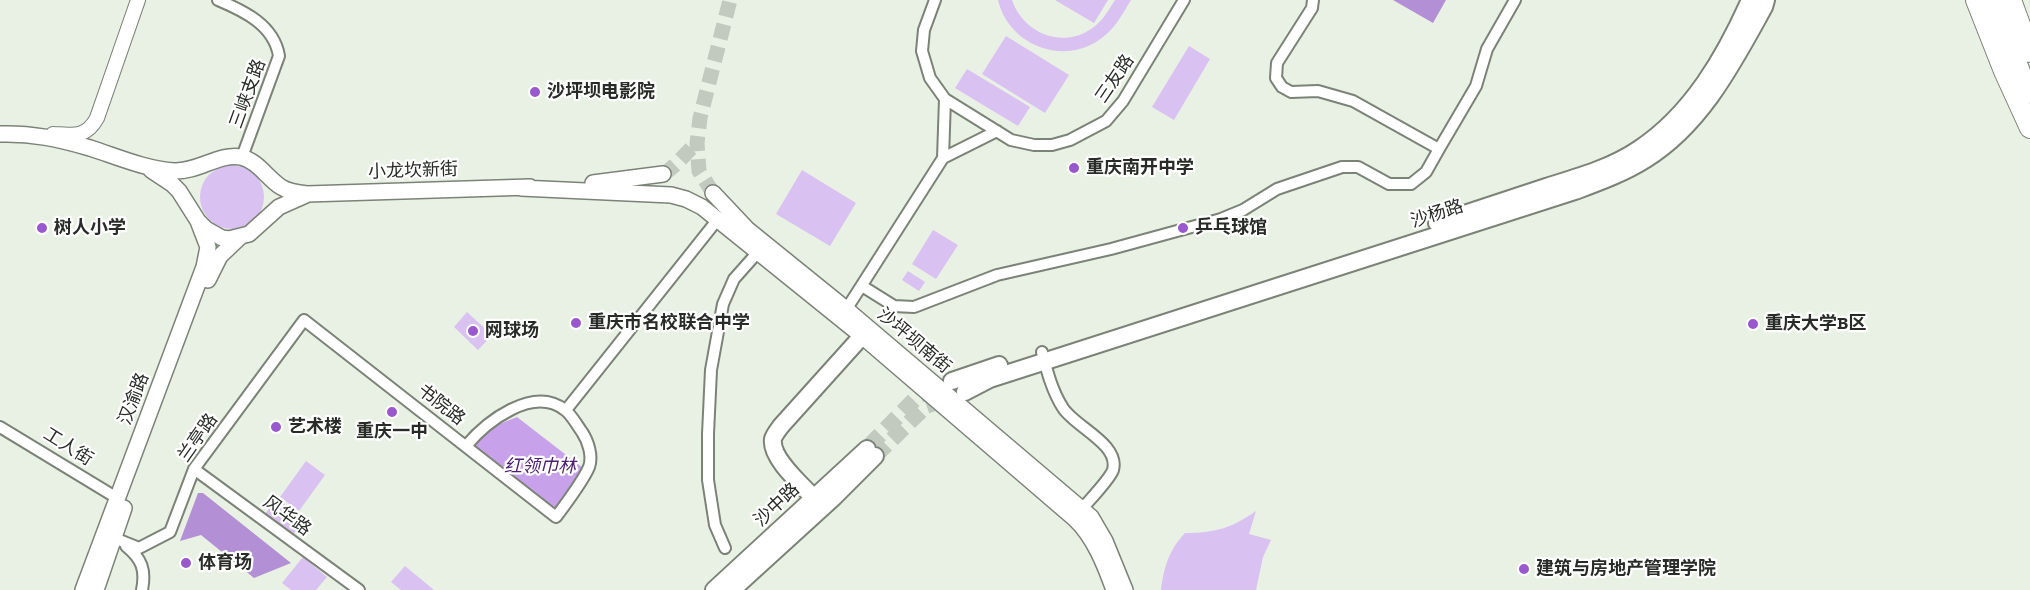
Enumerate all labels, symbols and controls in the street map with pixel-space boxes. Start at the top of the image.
street label: 三友路 [1091,51,1139,107]
street label: 三峡支路 [226,56,270,132]
place label: 沙坪坝电影院 [547,81,655,103]
marker: 沙坪坝电影院 [528,85,542,99]
place label: 重庆南开中学 [1086,157,1194,179]
street label: 小龙坎新街 [368,159,458,183]
marker: 重庆南开中学 [1067,161,1081,175]
street label: 沙杨路 [1408,195,1466,233]
place label: 树人小学 [54,217,126,239]
place label: 乒乓球馆 [1195,217,1267,239]
marker: 树人小学 [35,221,49,235]
marker: 乒乓球馆 [1176,221,1190,235]
street label: 沙坪坝南街 [873,304,955,378]
place label: 重庆市名校联合中学 [588,312,750,334]
place label: 重庆大学B区 [1765,313,1866,335]
marker: 重庆市名校联合中学 [569,316,583,330]
marker: 重庆大学B区 [1746,317,1760,331]
place label: 网球场 [485,320,539,342]
marker: 网球场 [466,324,480,338]
street label: 汉渝路 [114,370,154,428]
street label: 书院路 [413,380,469,430]
marker: 重庆一中 [385,405,399,419]
street label: 兰亭路 [174,410,222,466]
place label: 艺术楼 [288,416,342,438]
marker: 艺术楼 [269,420,283,434]
place label: 重庆一中 [356,421,428,443]
street label: 工人街 [39,424,97,470]
park label: 红领巾林 [504,456,576,478]
street label: 沙中路 [750,479,804,531]
street label: 风华路 [259,491,315,541]
place label: 体育场 [198,552,252,574]
marker: 体育场 [179,556,193,570]
place label: 建筑与房地产管理学院 [1536,558,1716,580]
marker: 建筑与房地产管理学院 [1517,562,1531,576]

